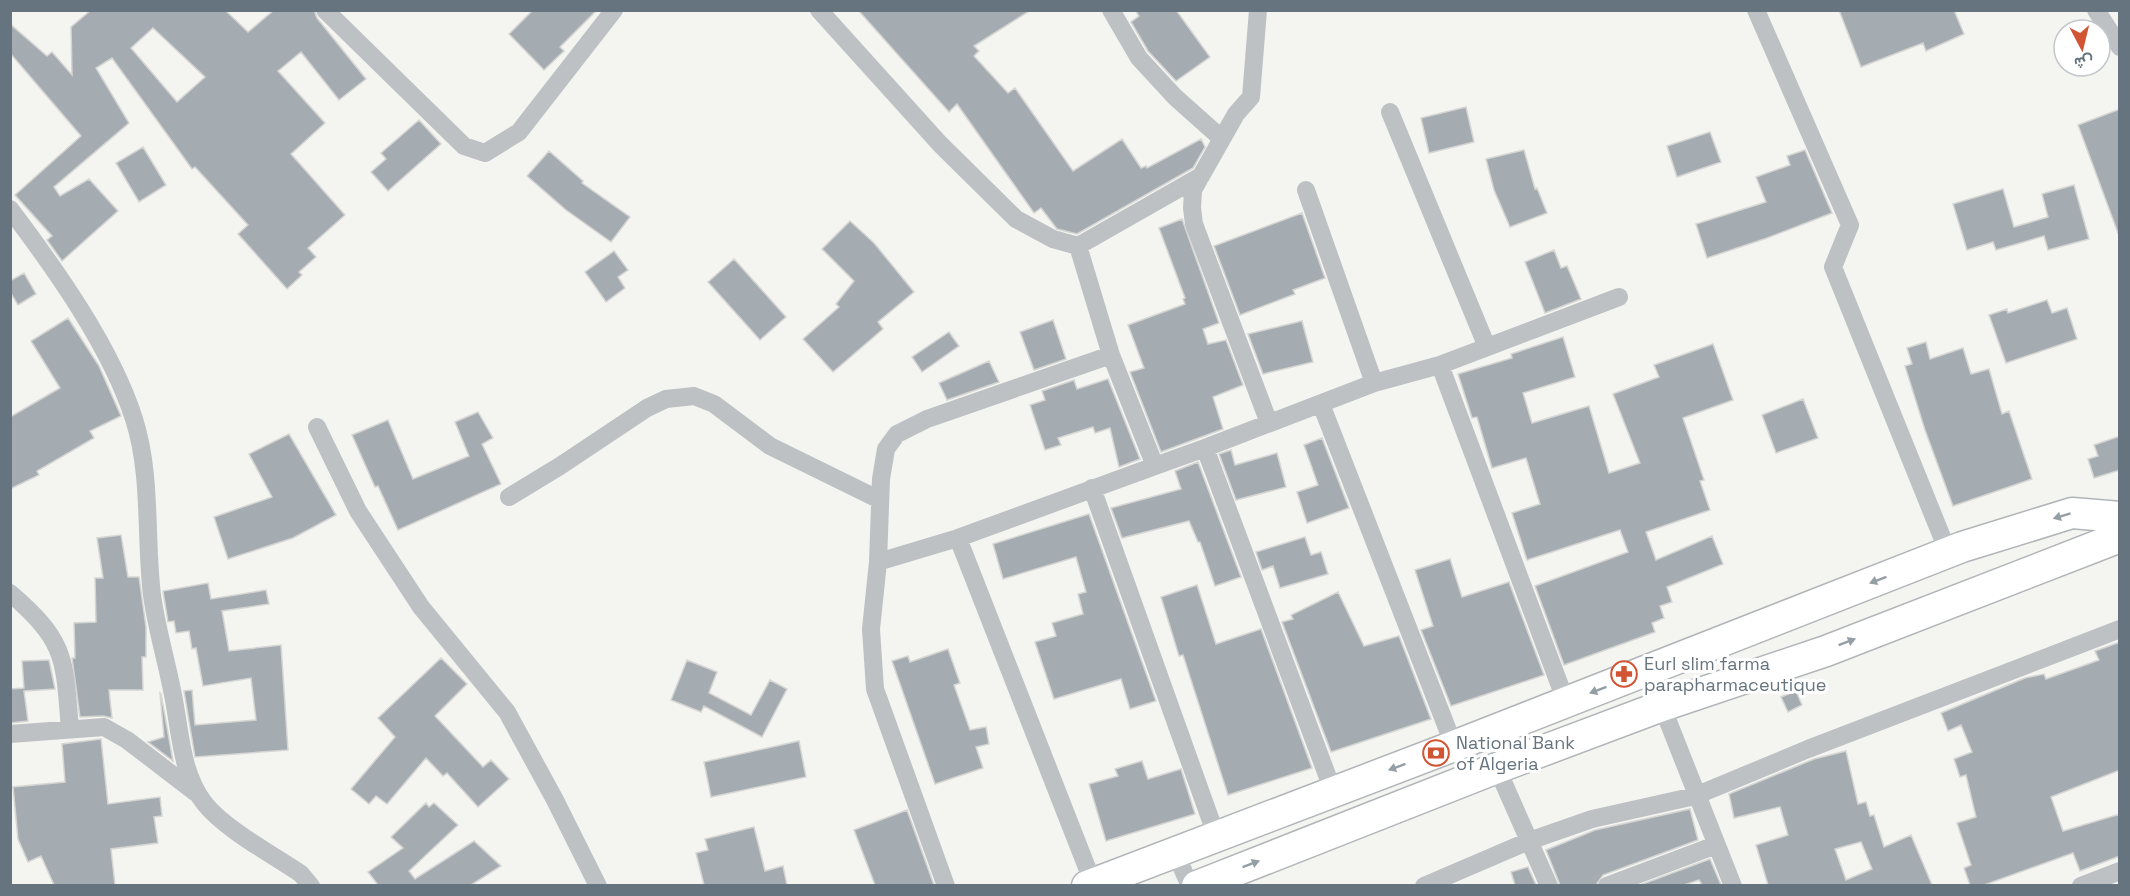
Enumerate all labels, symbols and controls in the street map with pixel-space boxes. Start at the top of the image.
north arrow [2052,18,2112,78]
text: ش [2073,51,2095,74]
one-way arrow [2053,512,2071,521]
one-way arrow [1868,575,1886,585]
one-way arrow [1838,637,1856,646]
place label: Eurl slim farma parapharmaceutique [1644,652,1827,696]
pharmacy icon: Eurl slim farma parapharmaceutique [1609,659,1639,689]
one-way arrow [1589,685,1607,695]
place label: National Bank of Algeria [1456,731,1575,775]
bank icon: National Bank of Algeria [1421,738,1451,768]
one-way arrow [1388,763,1406,772]
one-way arrow [1243,859,1261,869]

